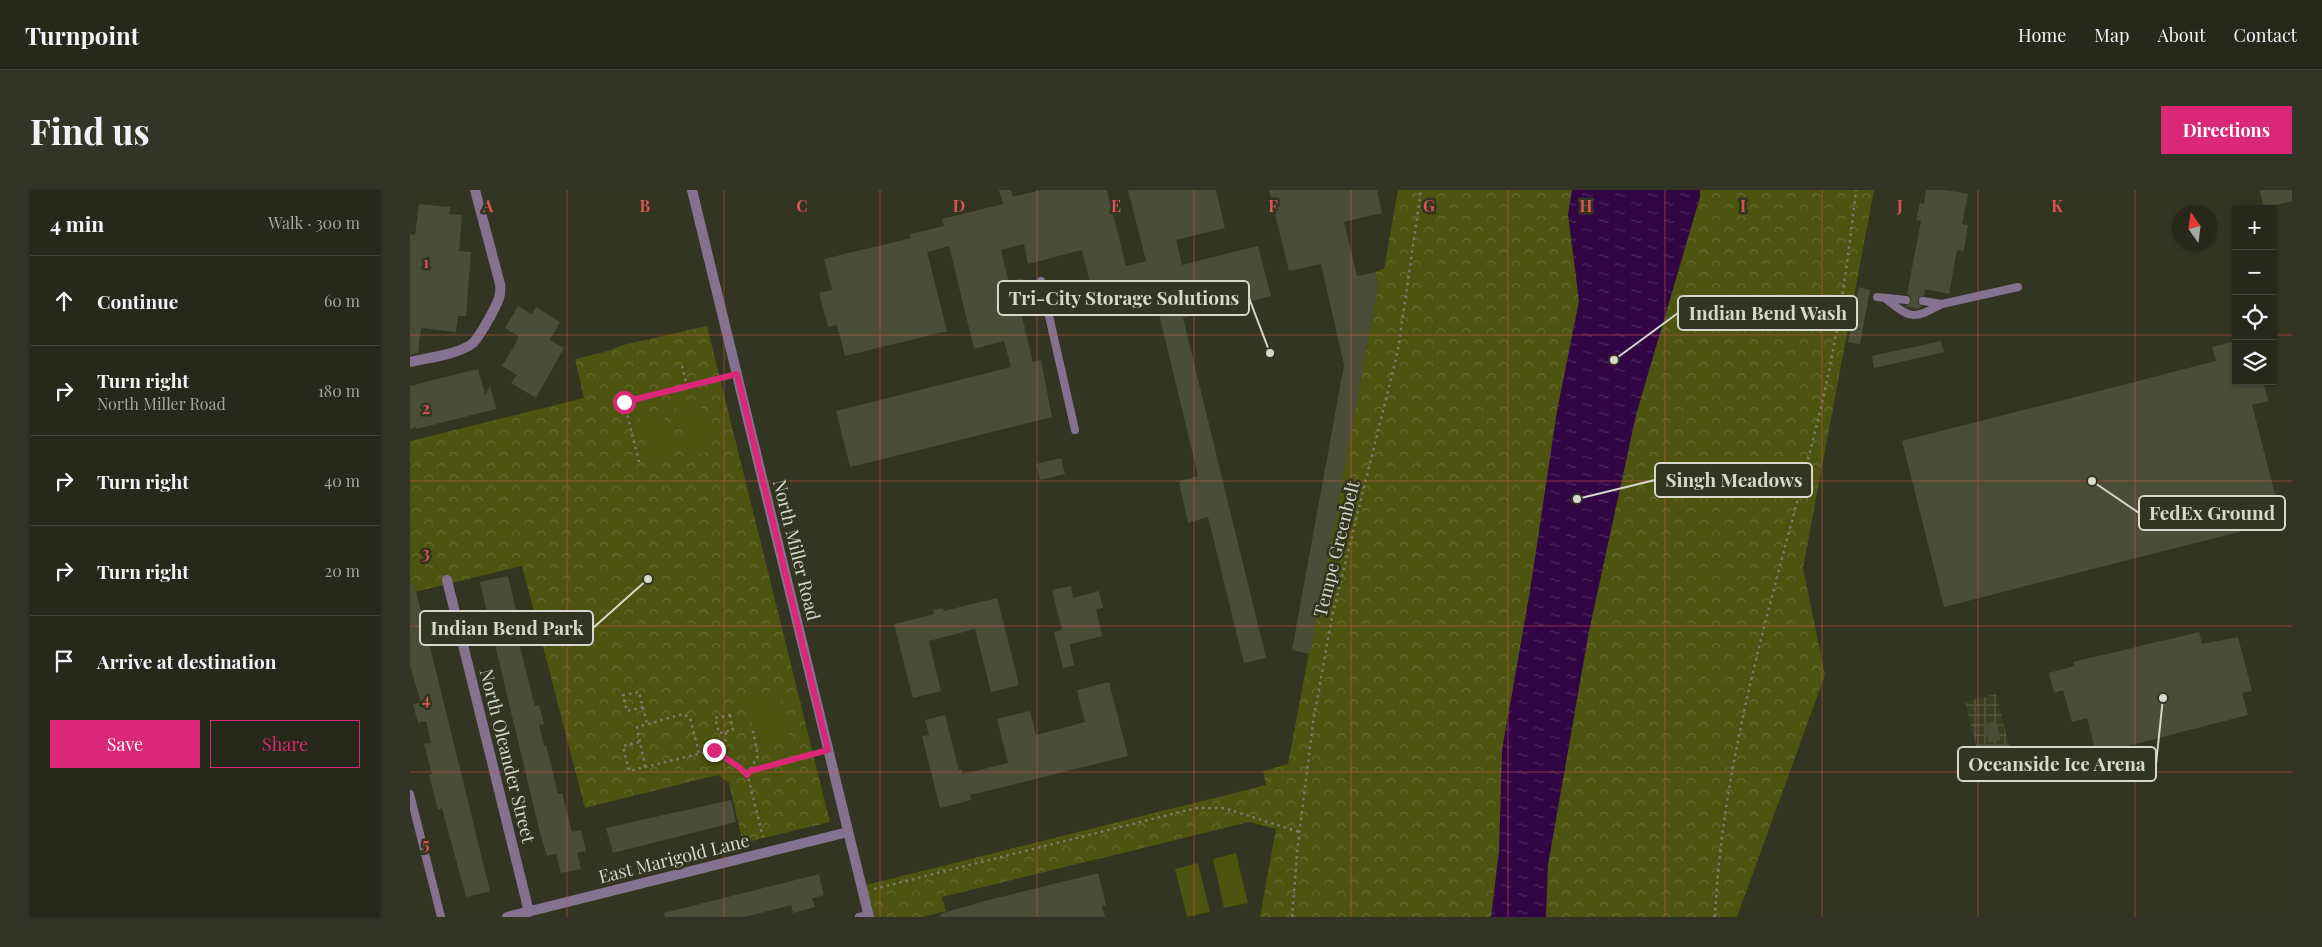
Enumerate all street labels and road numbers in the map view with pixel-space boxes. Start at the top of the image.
street label: North Miller Road [768,477,826,624]
street label: Tempe Greenbelt [1308,478,1365,619]
street label: North Oleander Street [475,666,541,846]
street label: East Marigold Lane [596,828,752,888]

